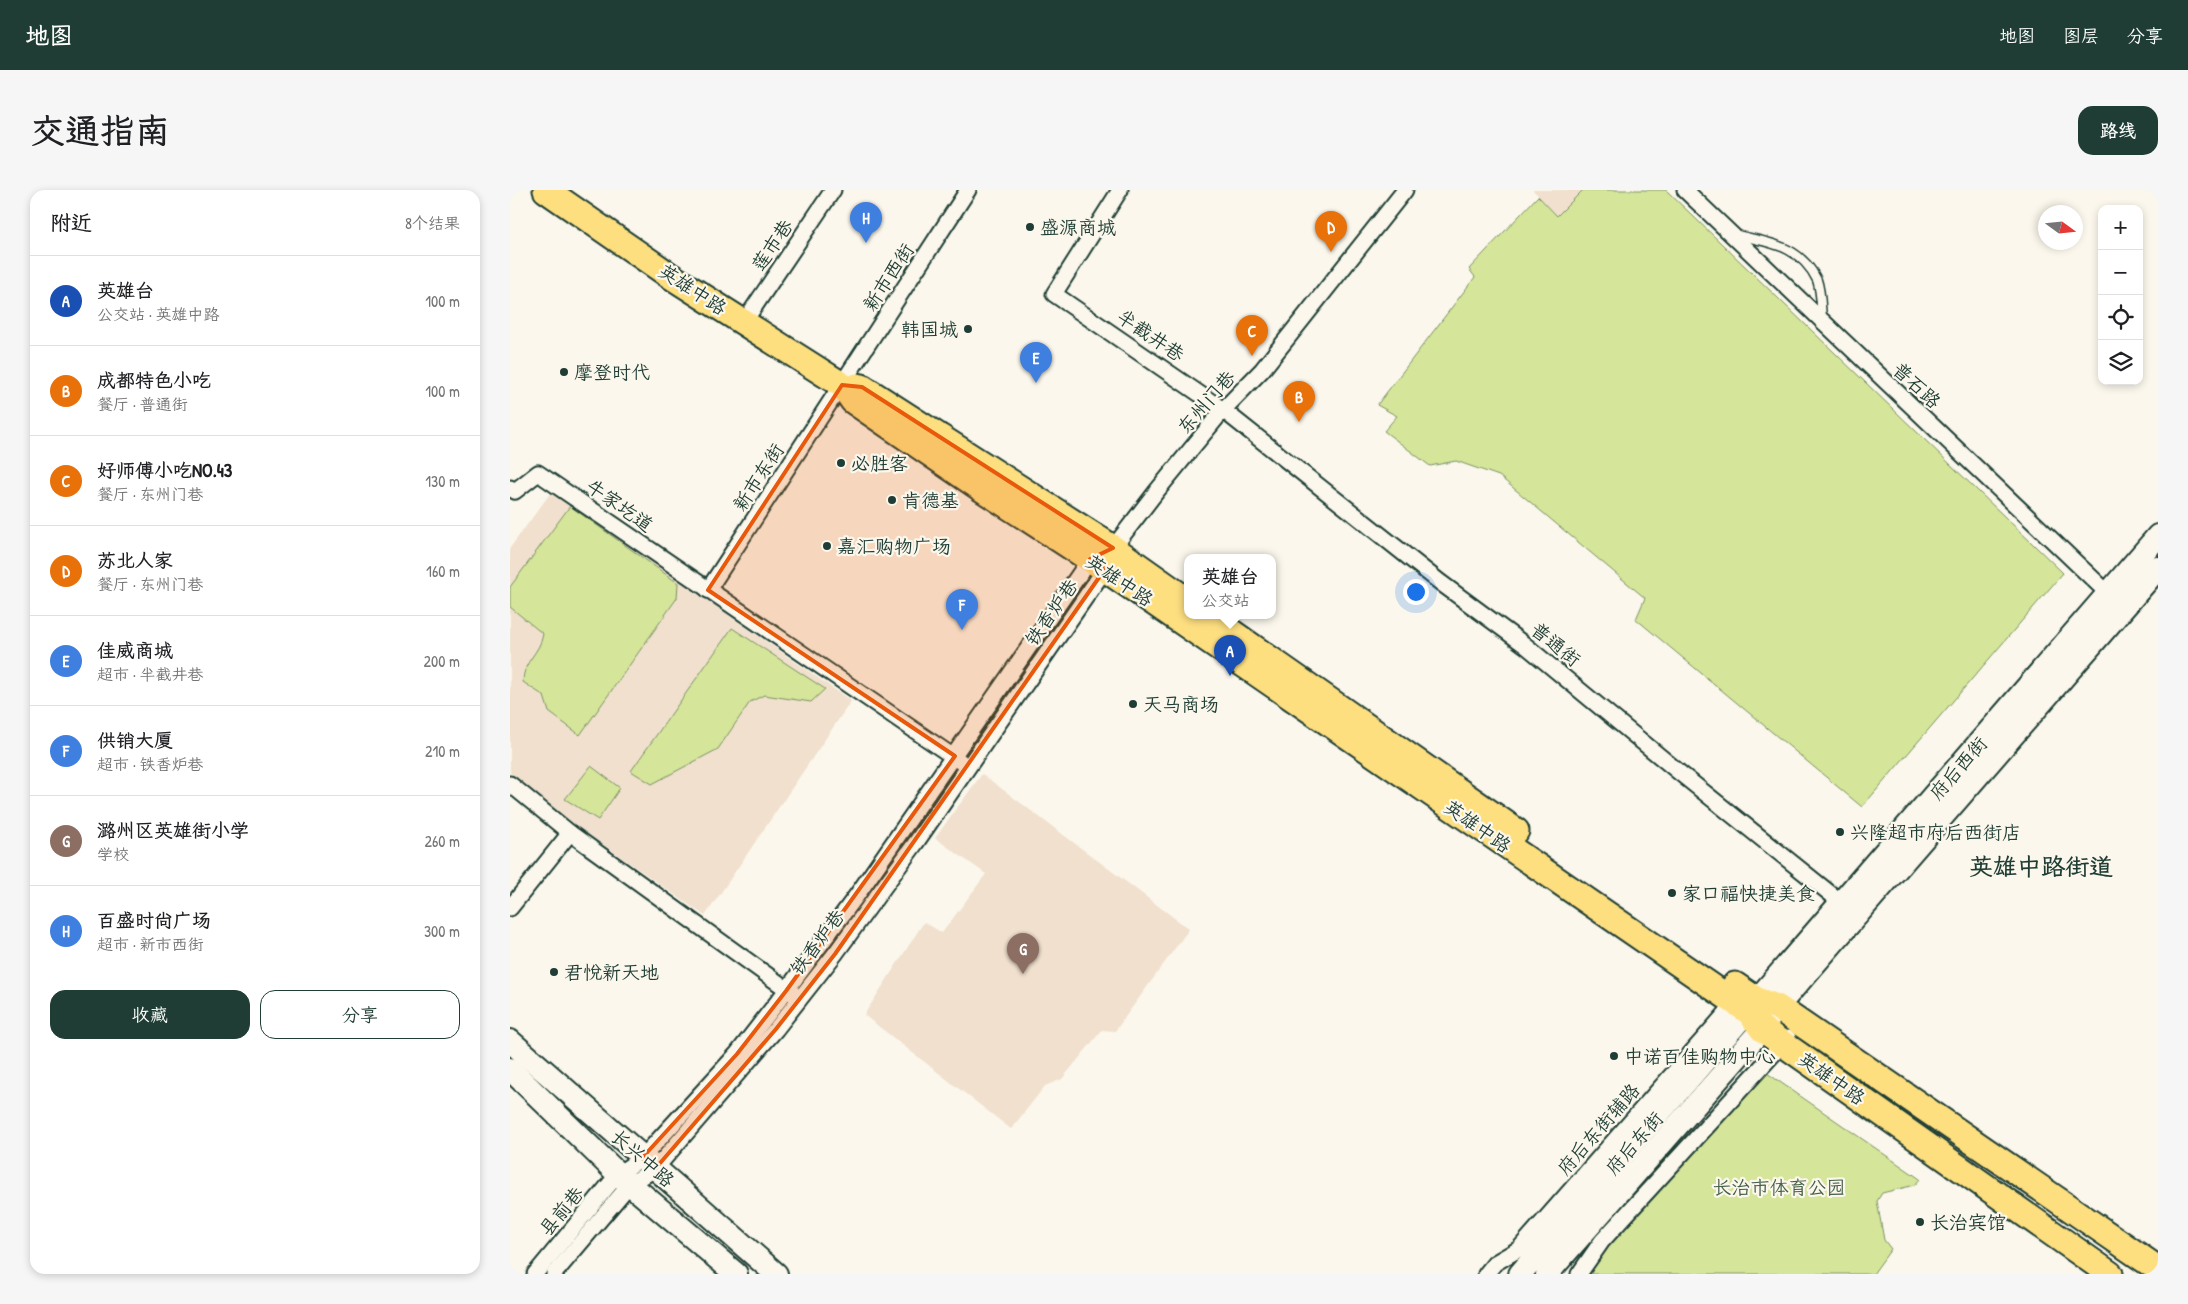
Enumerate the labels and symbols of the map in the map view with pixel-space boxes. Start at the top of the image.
pin: H [850,202,882,243]
north arrow [2038,205,2083,250]
pin: D [1315,211,1347,252]
street label: 莲市巷 [745,214,799,276]
place label: 盛源商城 [1040,214,1116,240]
marker: 盛源商城 [1024,221,1036,233]
street label: 新市西街 [856,238,920,316]
street label: 英雄中路 [654,257,732,321]
street label: 半截井巷 [1112,303,1190,367]
pin: C [1236,315,1268,356]
place label: 韩国城 [901,316,958,342]
marker: 韩国城 [962,323,974,335]
pin: E [1020,342,1052,383]
street label: 普石路 [1887,356,1947,414]
place label: 摩登时代 [574,359,650,385]
street label: 东州门巷 [1171,365,1241,439]
marker: 摩登时代 [558,366,570,378]
pin: B [1283,381,1315,422]
street label: 新市东街 [726,438,790,516]
place label: 必胜客 [851,450,908,476]
marker: 必胜客 [835,457,847,469]
street label: 牛家圪道 [581,473,659,537]
place label: 肯德基 [902,487,959,513]
marker: 肯德基 [886,494,898,506]
place label: 嘉汇购物广场 [837,533,951,559]
marker: 嘉汇购物广场 [821,540,833,552]
street label: 英雄中路 [1081,548,1159,612]
street label: 铁香炉巷 [1019,573,1083,651]
your location [1403,579,1429,605]
pin: F [946,589,978,630]
street label: 普通街 [1526,616,1586,672]
pin: A [1214,635,1246,676]
place label: 天马商场 [1143,691,1219,717]
marker: 天马商场 [1127,698,1139,710]
street label: 府后西街 [1923,731,1993,805]
street label: 英雄中路 [1439,794,1517,858]
place label: 兴隆超市府后西街店 [1850,819,2021,845]
marker: 兴隆超市府后西街店 [1834,826,1846,838]
district label: 英雄中路街道 [1969,850,2113,882]
place label: 家口福快捷美食 [1682,880,1815,906]
marker: 家口福快捷美食 [1666,887,1678,899]
street label: 铁香炉巷 [784,904,850,980]
pin: G [1007,933,1039,974]
place label: 君悦新天地 [564,959,659,985]
marker: 君悦新天地 [548,966,560,978]
place label: 中诺百佳购物中心 [1624,1043,1776,1069]
street label: 英雄中路 [1793,1046,1871,1110]
marker: 中诺百佳购物中心 [1608,1050,1620,1062]
street label: 府后东街辅路 [1552,1079,1644,1179]
street label: 府后东街 [1600,1107,1668,1179]
street label: 长兴中路 [606,1123,680,1193]
park label: 长治市体育公园 [1712,1174,1846,1200]
street label: 县前巷 [533,1181,589,1241]
place label: 长治宾馆 [1930,1209,2006,1235]
marker: 长治宾馆 [1914,1216,1926,1228]

